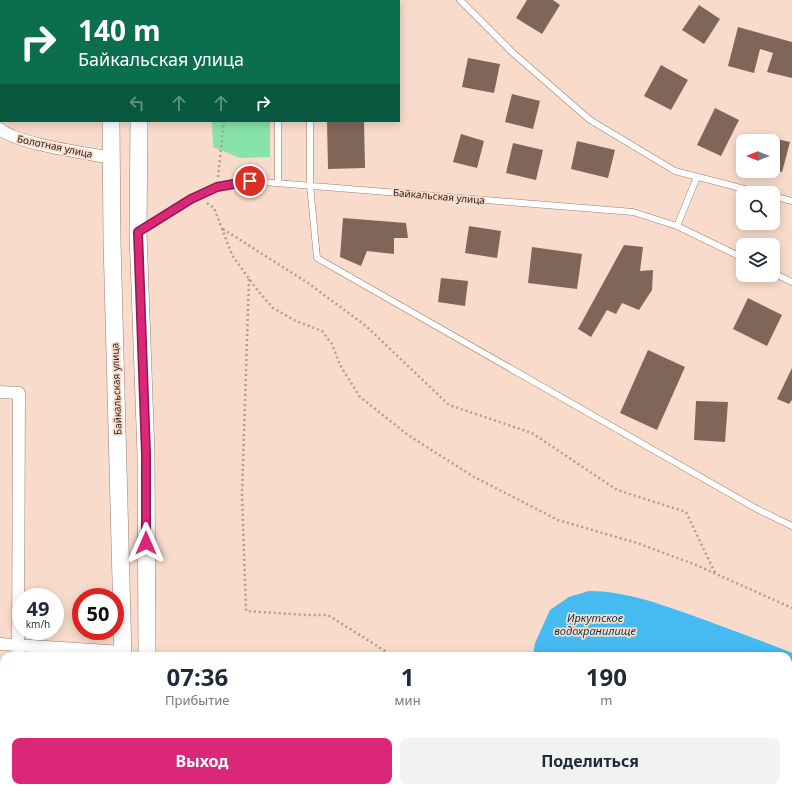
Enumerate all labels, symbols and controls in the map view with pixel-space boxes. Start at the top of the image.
text: 140 m [78,11,161,49]
icon: right [12,16,64,68]
text: Байкальская улица [78,47,244,71]
icon: left [126,92,148,114]
icon: ahead [168,92,190,114]
icon: ahead [210,92,232,114]
icon: right [252,92,274,114]
street label: Болотная улица [16,131,94,161]
north arrow [736,134,780,178]
map controls [736,134,780,282]
pin [233,164,267,198]
icon: arrive [239,170,261,192]
street label: Байкальская улица [392,185,486,207]
button: search [736,186,780,230]
button: layers [736,238,780,282]
street label: Байкальская улица [107,343,125,435]
position arrow [125,522,167,564]
speed limit sign: 50 [72,588,124,640]
text: 49 [27,595,49,622]
water label: Иркутское водохранилище [554,610,636,638]
text: km/h [26,617,50,631]
text: 07:36 [166,660,228,693]
text: 1 [401,660,414,693]
text: 190 [586,660,627,693]
text: Прибытие [165,691,230,709]
text: мин [395,691,421,709]
text: m [600,691,612,709]
button: Выход [12,738,392,784]
button: Поделиться [400,738,780,784]

